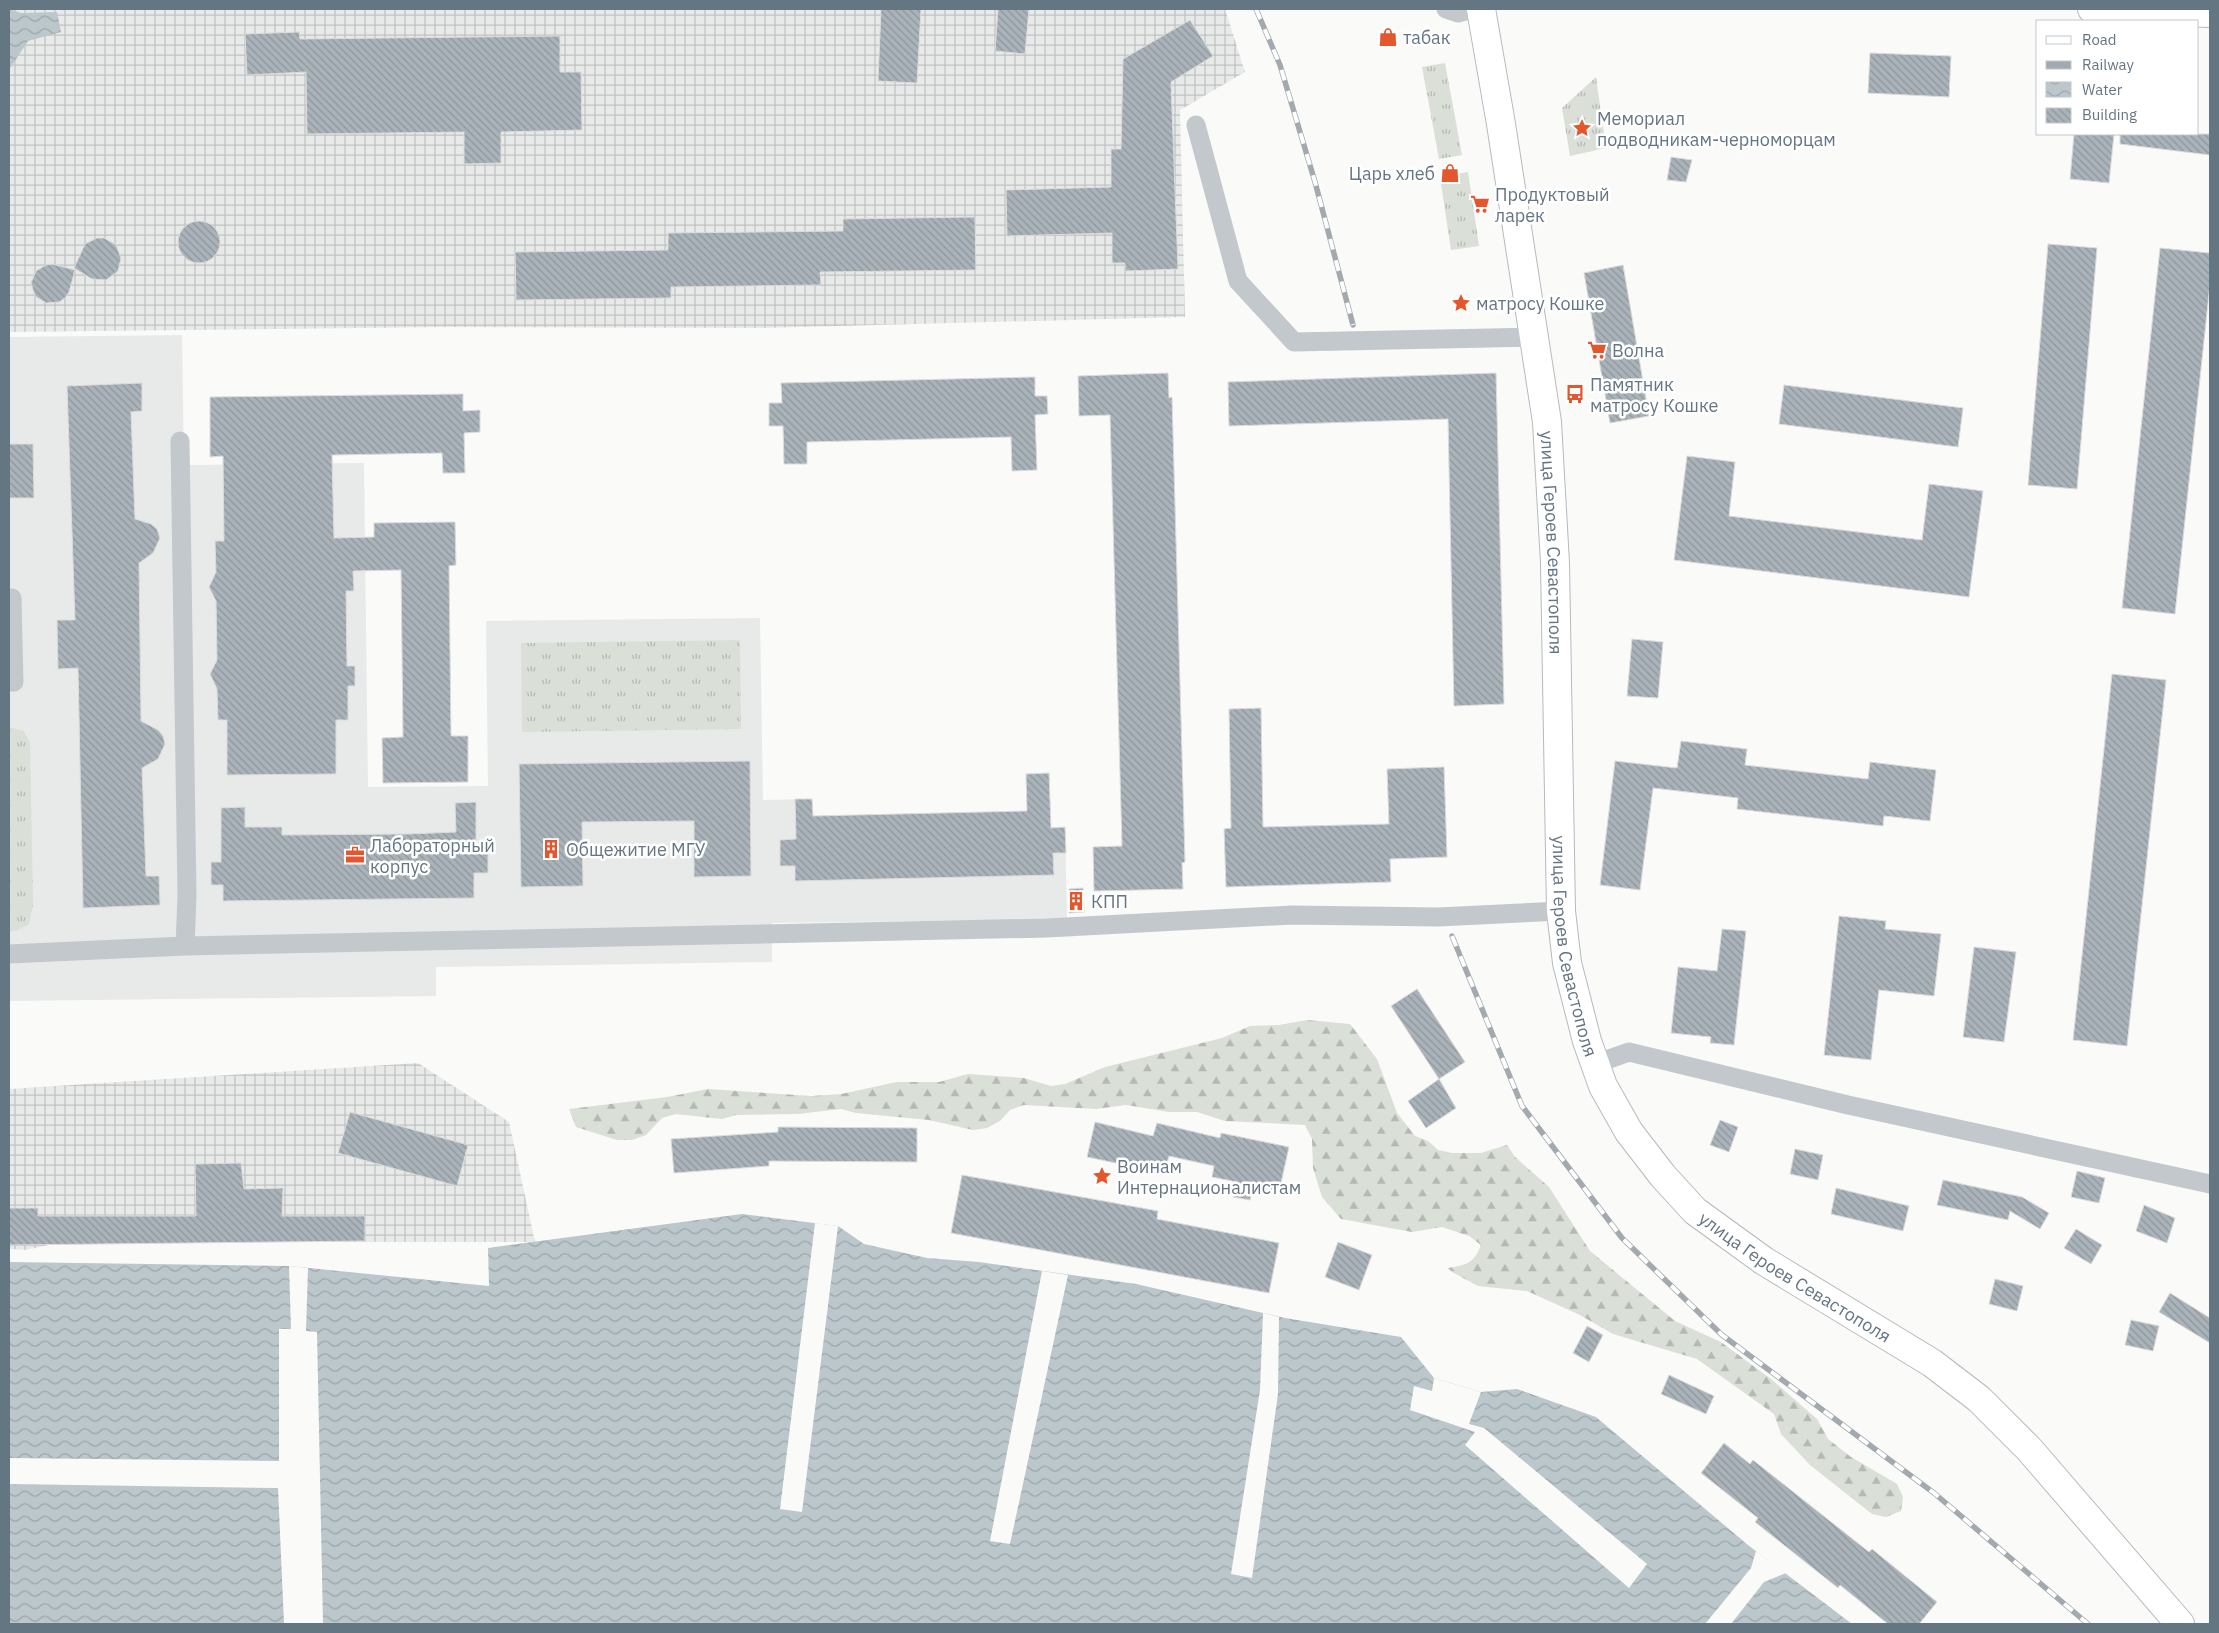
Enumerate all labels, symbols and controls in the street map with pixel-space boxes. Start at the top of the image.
legend [2036,20,2199,135]
shop icon: табак [1377,26,1399,48]
place label: табак [1403,26,1451,49]
text: Road [2082,30,2117,49]
text: Railway [2082,55,2135,74]
text: Water [2082,80,2123,99]
text: Building [2082,105,2137,124]
place label: Мемориал подводникам-черноморцам [1597,107,1836,151]
place icon: Мемориал подводникам-черноморцам [1571,117,1593,139]
place label: Царь хлеб [1349,162,1435,185]
shop icon: Царь хлеб [1439,162,1461,184]
place label: Продуктовый ларек [1495,183,1610,227]
supermarket icon: Продуктовый ларек [1469,193,1491,215]
place icon: матросу Кошке [1450,292,1472,314]
place label: матросу Кошке [1476,292,1605,315]
supermarket icon: Волна [1586,339,1608,361]
place label: Волна [1612,339,1665,362]
place label: Памятник матросу Кошке [1590,373,1719,417]
bus stop icon: Памятник матросу Кошке [1564,383,1586,405]
street label: улица Героев Севастополя [1536,430,1568,655]
place label: Лабораторный корпус [370,834,495,878]
street label: улица Героев Севастополя [1548,835,1603,1060]
building icon: Общежитие МГУ [540,838,562,860]
place label: Общежитие МГУ [566,838,706,861]
office icon: Лабораторный корпус [344,844,366,866]
building icon: КПП [1065,890,1087,912]
place label: КПП [1091,890,1128,913]
place label: Воинам Интернационалистам [1117,1155,1301,1199]
place icon: Воинам Интернационалистам [1091,1165,1113,1187]
street label: улица Героев Севастополя [1695,1206,1896,1347]

